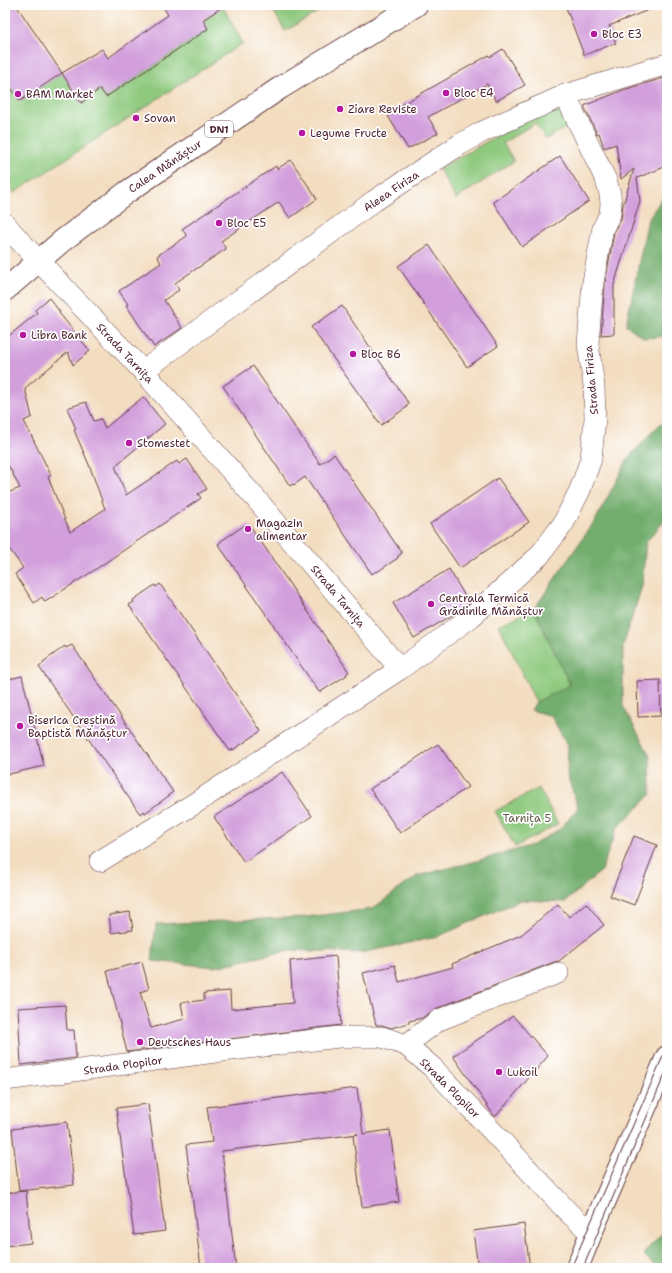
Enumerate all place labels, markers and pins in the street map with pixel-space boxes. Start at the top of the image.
place label: Bloc E3 [602,27,642,42]
marker: Bloc E3 [589,29,599,39]
place label: Bloc E4 [454,86,494,101]
place label: BAM Market [26,87,94,102]
marker: Bloc E4 [441,88,451,98]
marker: BAM Market [13,89,23,99]
place label: Ziare Reviste [348,102,417,117]
marker: Ziare Reviste [335,104,345,114]
place label: Sovan [144,111,176,126]
marker: Sovan [131,113,141,123]
place label: Legume Fructe [310,126,387,141]
marker: Legume Fructe [297,128,307,138]
place label: Bloc E5 [227,216,267,231]
marker: Bloc E5 [214,218,224,228]
place label: Libra Bank [31,328,87,343]
marker: Libra Bank [18,330,28,340]
place label: Bloc B6 [361,347,401,362]
marker: Bloc B6 [348,349,358,359]
place label: Stomestet [137,436,190,451]
marker: Stomestet [124,438,134,448]
place label: Magazin alimentar [256,516,308,544]
marker: Magazin alimentar [243,524,253,534]
place label: Centrala Termică Grădinile Mănăștur [439,591,544,619]
marker: Centrala Termică Grădinile Mănăștur [426,599,436,609]
place label: Biserica Creștină Baptistă Mănăștur [28,713,127,741]
marker: Biserica Creștină Baptistă Mănăștur [15,721,25,731]
place label: Deutsches Haus [148,1035,231,1050]
marker: Deutsches Haus [135,1037,145,1047]
place label: Lukoil [507,1065,538,1080]
marker: Lukoil [494,1067,504,1077]

